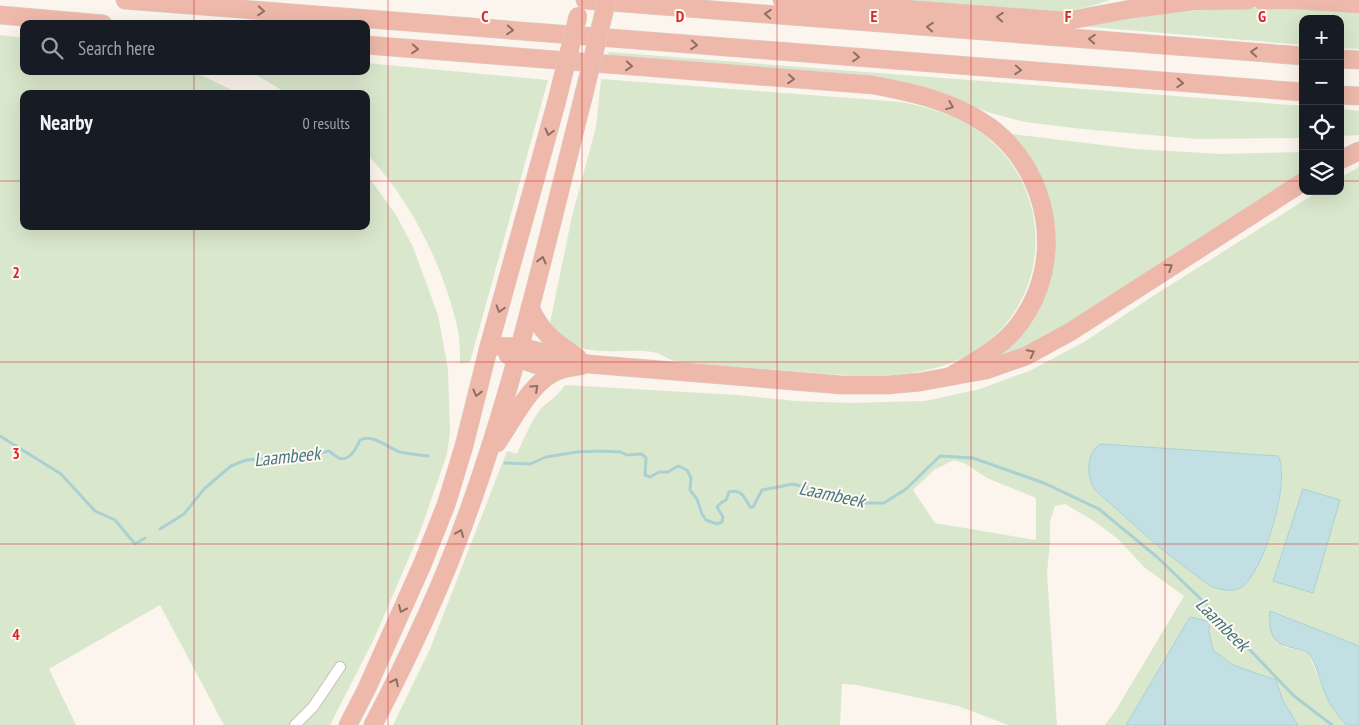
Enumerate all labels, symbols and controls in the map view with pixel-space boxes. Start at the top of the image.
one-way arrow [257,5,265,16]
text: C [481,6,489,26]
text: D [676,6,685,26]
text: E [871,6,878,26]
text: F [1065,6,1072,26]
text: G [1258,6,1266,26]
one-way arrow [764,9,772,20]
one-way arrow [995,11,1003,22]
map controls [1299,15,1344,195]
button: + [1299,15,1344,60]
search box [20,20,370,75]
one-way arrow [926,21,934,32]
one-way arrow [507,25,515,36]
icon: search [38,34,66,62]
one-way arrow [1088,34,1096,45]
text: Search here [78,36,155,60]
one-way arrow [690,39,698,50]
one-way arrow [411,43,419,54]
one-way arrow [1250,47,1258,58]
one-way arrow [852,52,860,63]
one-way arrow [625,60,633,71]
button: − [1299,60,1344,105]
one-way arrow [1014,64,1022,75]
one-way arrow [787,73,795,84]
one-way arrow [1176,77,1184,88]
one-way arrow [946,100,954,110]
button: locate [1299,105,1344,150]
text: Nearby [40,109,93,136]
text: 0 results [303,113,350,133]
one-way arrow [544,128,554,136]
button: layers [1299,150,1344,195]
one-way arrow [536,256,547,265]
text: 2 [12,262,20,282]
one-way arrow [1164,264,1173,274]
one-way arrow [495,304,505,313]
one-way arrow [1026,349,1035,359]
one-way arrow [530,385,539,394]
one-way arrow [473,388,483,396]
water label: Laambeek [253,440,324,471]
text: 3 [12,443,20,463]
water label: Laambeek [797,475,870,513]
one-way arrow [454,529,465,538]
water label: Laambeek [1191,592,1257,658]
one-way arrow [398,604,408,613]
text: 4 [12,624,20,644]
one-way arrow [389,678,399,687]

